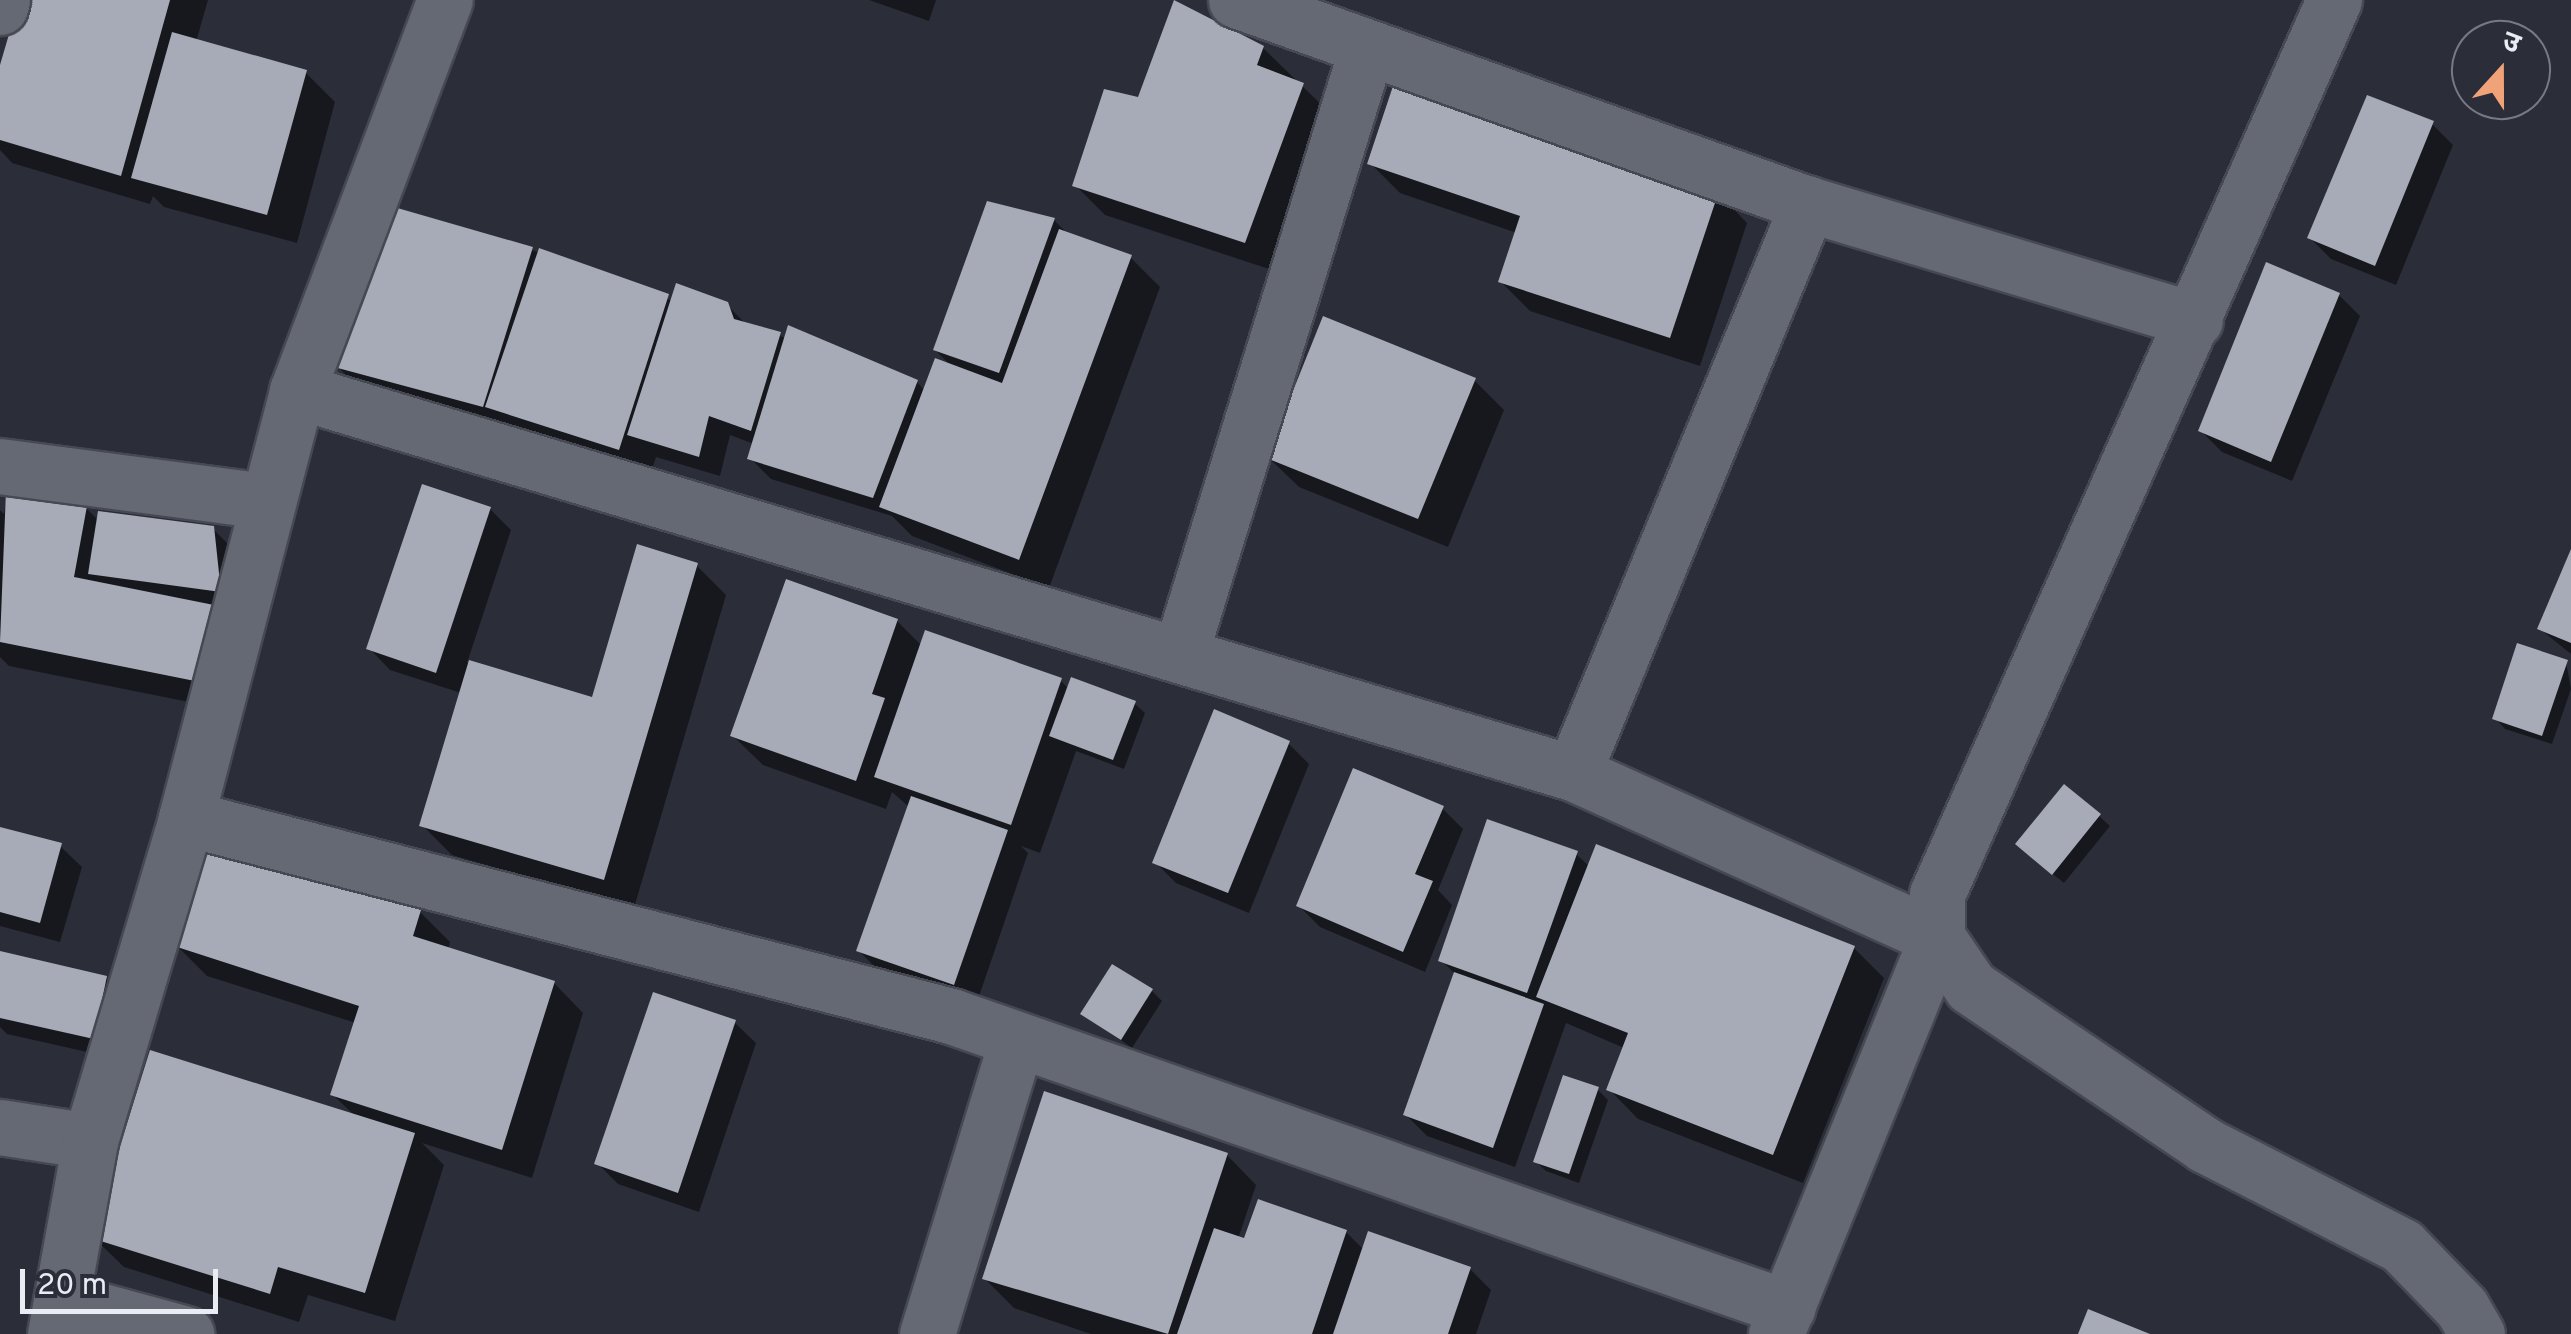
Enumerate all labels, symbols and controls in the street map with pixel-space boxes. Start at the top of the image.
north arrow [2451,20,2551,120]
text: उ [2497,24,2525,64]
scale bar [25,1249,222,1311]
text: 20 m [37,1268,107,1305]

